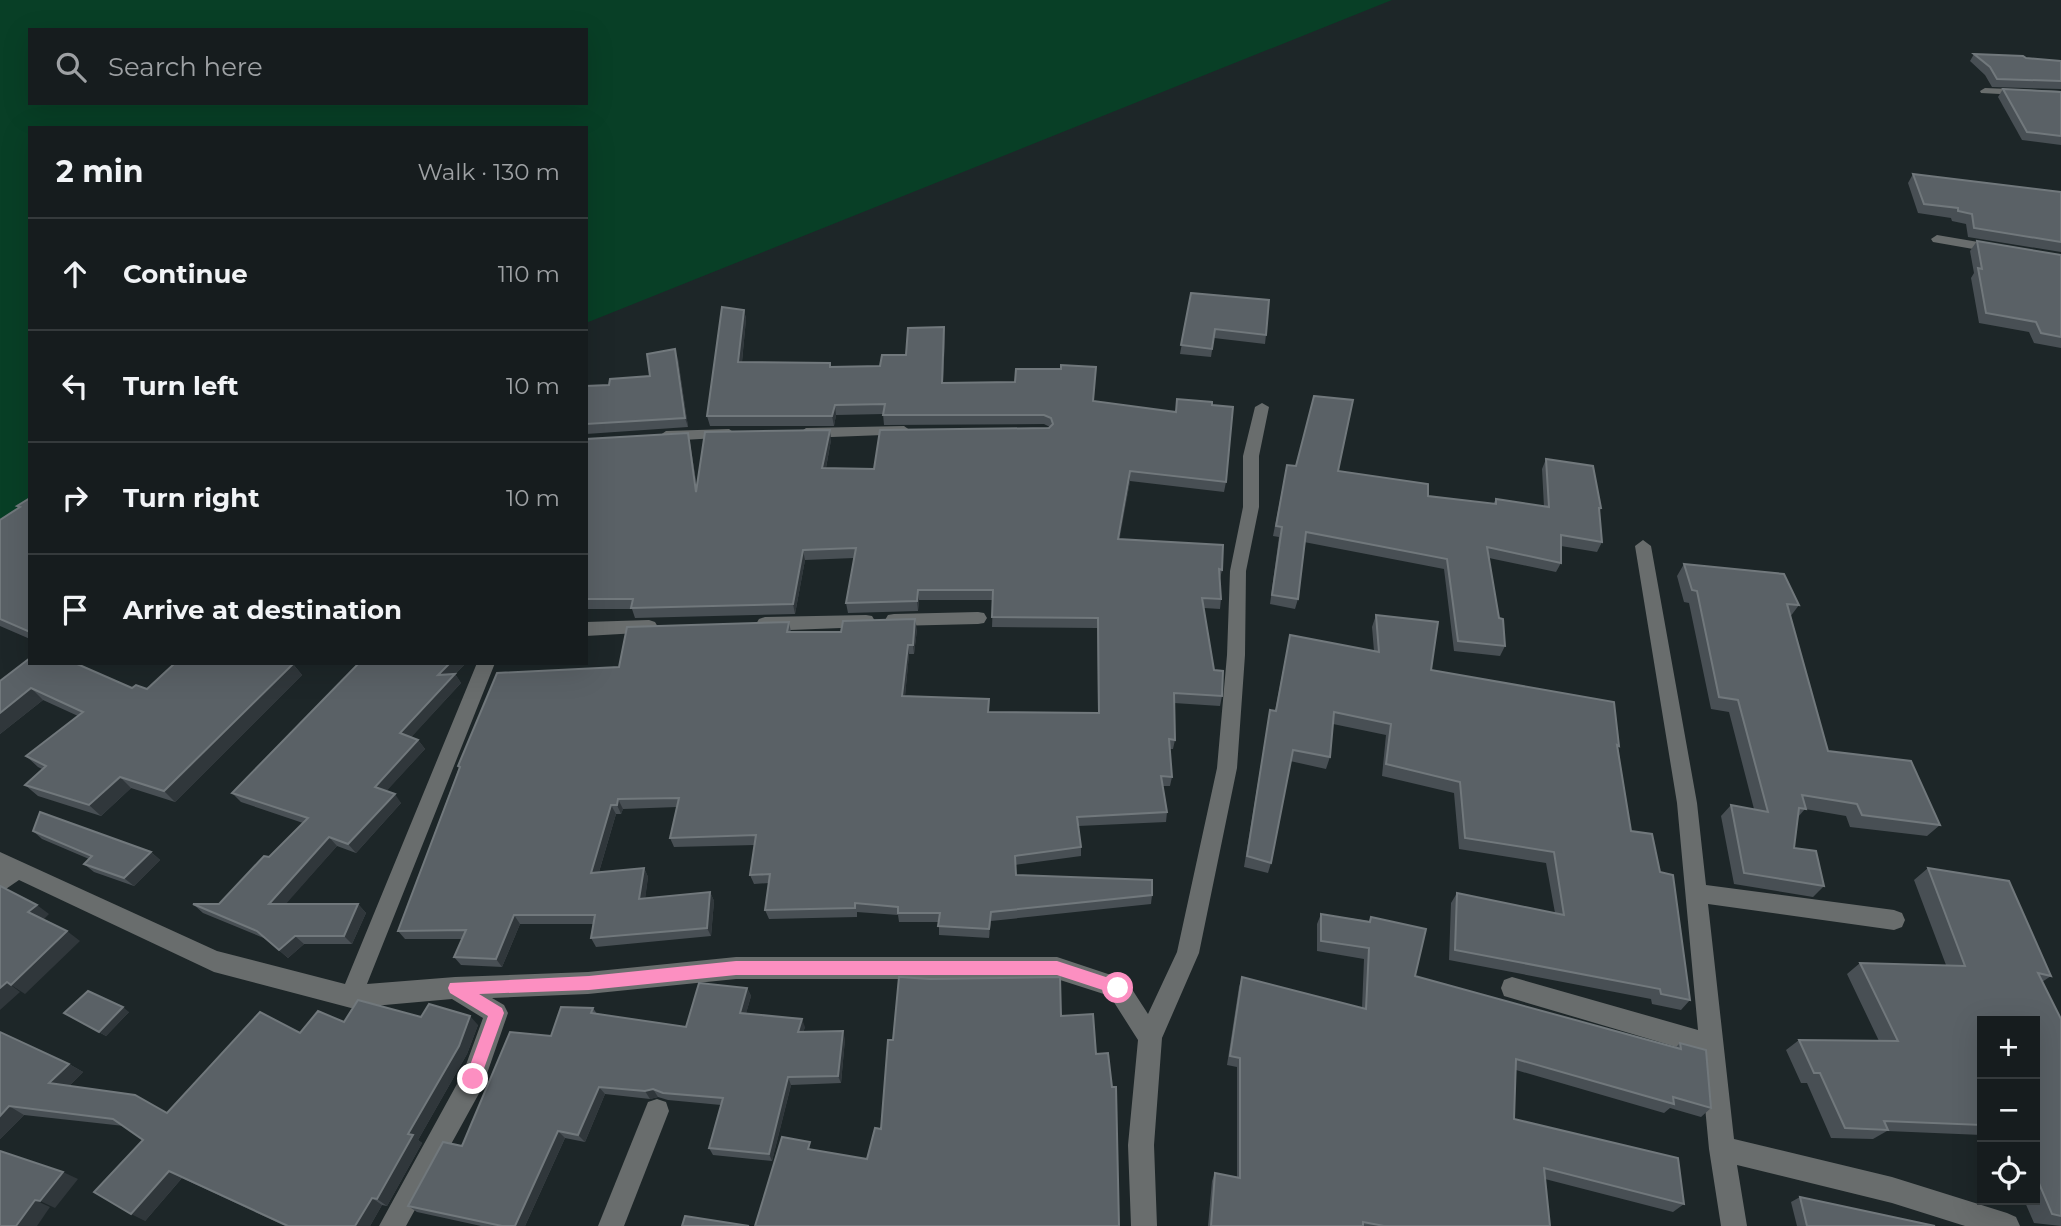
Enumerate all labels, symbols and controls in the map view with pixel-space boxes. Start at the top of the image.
search box [28,28,588,105]
icon: search [52,48,90,86]
text: Search here [108,51,263,83]
text: 2 min [56,153,143,190]
text: Walk · 130 m [417,158,560,186]
icon: ahead [56,255,94,293]
text: Continue [123,258,248,290]
text: 110 m [498,260,560,288]
icon: left [56,367,94,405]
text: Turn left [123,370,239,402]
text: 10 m [506,372,560,400]
icon: right [56,479,94,517]
text: Turn right [123,482,259,514]
text: 10 m [506,484,560,512]
icon: arrive [56,591,94,629]
text: Arrive at destination [123,594,402,626]
route start [1102,972,1133,1003]
map controls [1977,1016,2040,1205]
button: + [1977,1016,2040,1079]
route end [457,1063,488,1094]
button: − [1977,1079,2040,1142]
button: locate [1977,1142,2040,1205]

